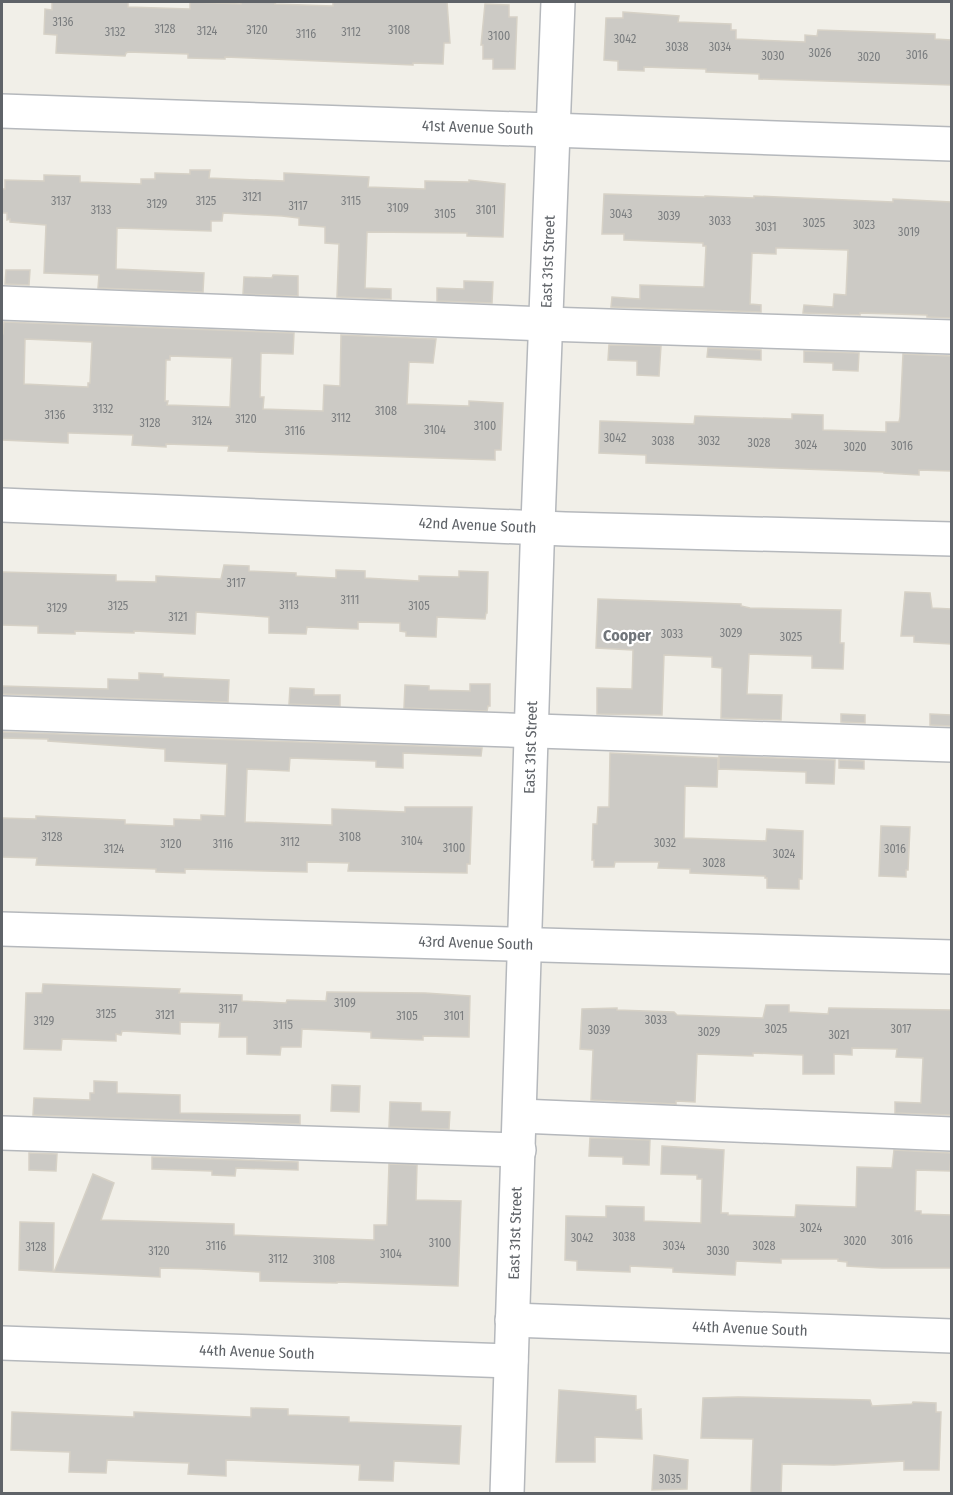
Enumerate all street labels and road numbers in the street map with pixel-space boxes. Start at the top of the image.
street label: 41st Avenue South [422,117,534,138]
street label: East 31st Street [537,215,559,308]
street label: 42nd Avenue South [418,514,537,537]
street label: East 31st Street [520,701,541,794]
street label: 43rd Avenue South [418,932,533,954]
street label: East 31st Street [505,1186,526,1280]
street label: 44th Avenue South [692,1318,808,1340]
street label: 44th Avenue South [199,1341,315,1363]

